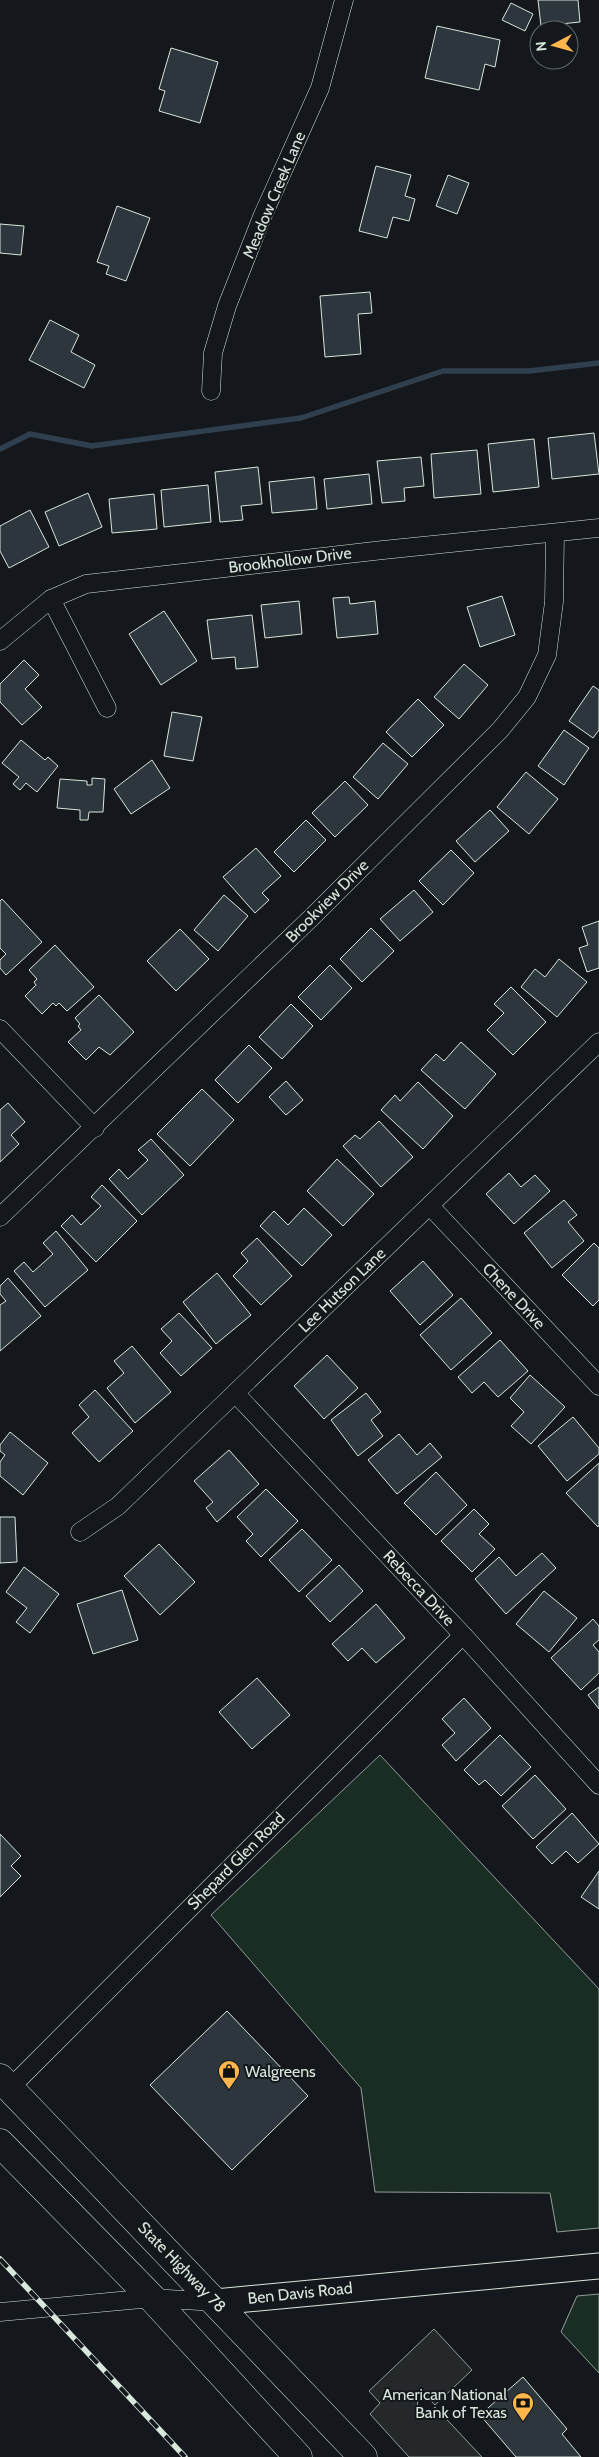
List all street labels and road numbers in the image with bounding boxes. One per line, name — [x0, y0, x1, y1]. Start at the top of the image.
street label: Meadow Creek Lane — [239, 129, 309, 261]
street label: Brookhollow Drive — [227, 543, 353, 577]
street label: Brookview Drive — [282, 856, 372, 946]
street label: Lee Hutson Lane — [295, 1244, 389, 1336]
street label: Chene Drive — [479, 1259, 549, 1333]
street label: Rebecca Drive — [379, 1546, 459, 1630]
street label: Shepard Glen Road — [183, 1808, 289, 1914]
street label: State Highway 78 — [134, 2218, 230, 2316]
street label: Ben Davis Road — [247, 2278, 353, 2308]

